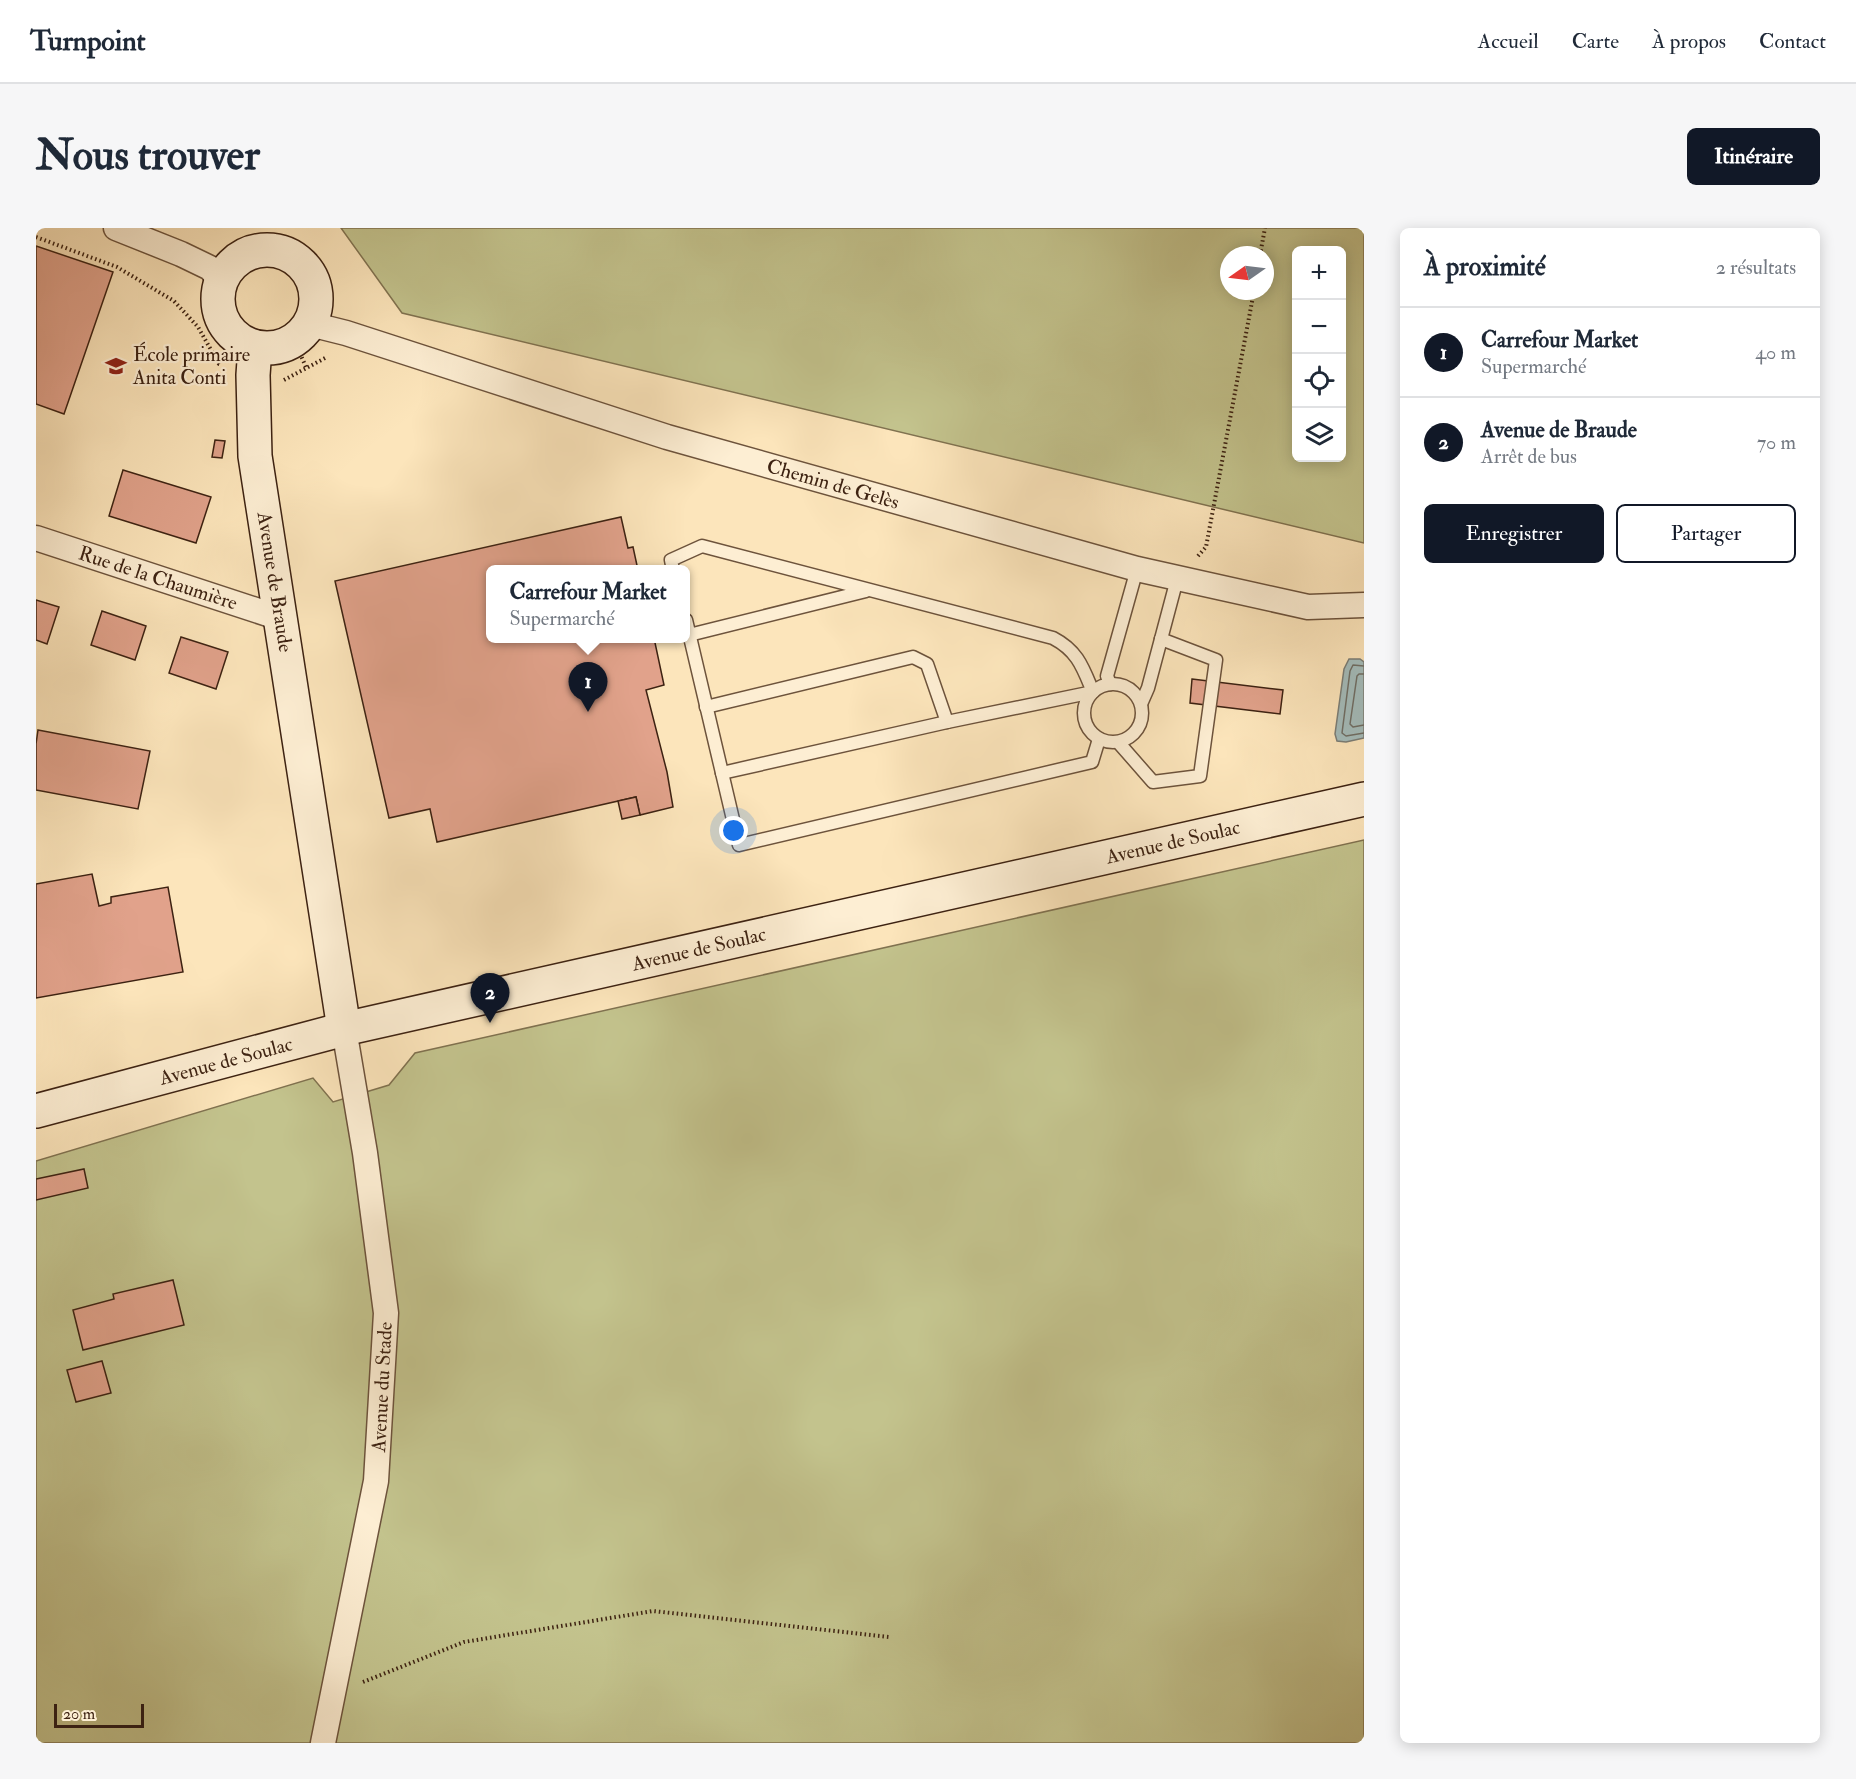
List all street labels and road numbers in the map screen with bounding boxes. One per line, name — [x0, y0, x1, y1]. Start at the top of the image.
street label: Chemin de Gelès — [764, 453, 902, 515]
street label: Avenue de Braude — [251, 509, 298, 654]
street label: Rue de la Chaumière — [75, 541, 241, 615]
street label: Avenue de Soulac — [1102, 814, 1243, 870]
street label: Avenue de Soulac — [628, 921, 769, 977]
street label: Avenue de Soulac — [156, 1031, 295, 1091]
street label: Avenue du Stade — [366, 1321, 398, 1454]

